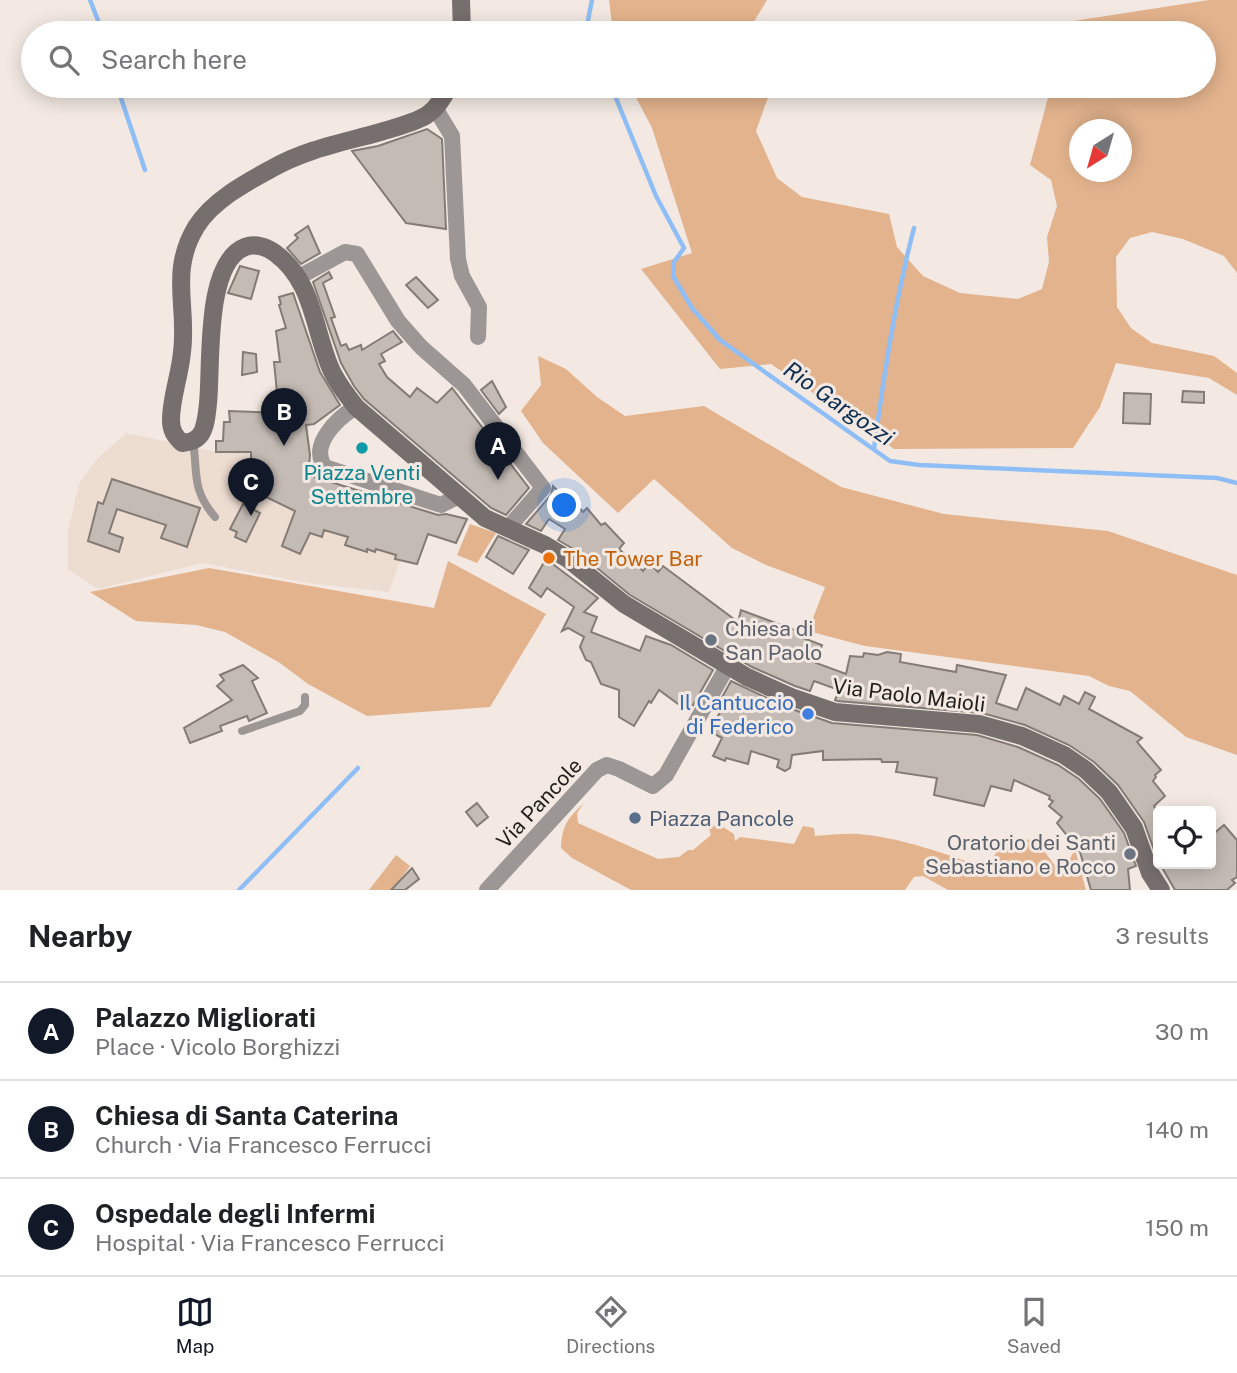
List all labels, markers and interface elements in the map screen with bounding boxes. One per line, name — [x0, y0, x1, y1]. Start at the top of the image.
search box — [21, 21, 1216, 98]
icon: search — [45, 41, 83, 79]
text: Search here — [101, 44, 247, 75]
north arrow — [1069, 119, 1132, 182]
water label: Rio Gargozzi — [779, 355, 899, 451]
pin: B — [261, 388, 307, 446]
pin: A — [475, 422, 521, 480]
marker: Piazza Venti Settembre — [354, 440, 370, 456]
pin: C — [228, 458, 274, 516]
place label: Piazza Venti Settembre — [304, 460, 420, 509]
your location — [547, 488, 581, 522]
place label: The Tower Bar — [563, 546, 702, 571]
marker: The Tower Bar — [541, 550, 557, 566]
place label: Chiesa di San Paolo — [725, 616, 822, 665]
marker: Chiesa di San Paolo — [703, 632, 719, 648]
street label: Via Paolo Maioli — [831, 673, 987, 717]
place label: Il Cantuccio di Federico — [679, 690, 794, 739]
marker: Il Cantuccio di Federico — [800, 706, 816, 722]
street label: Via Pancole — [491, 753, 587, 853]
place label: Piazza Pancole — [649, 806, 794, 831]
map controls — [1153, 806, 1216, 869]
button: locate — [1153, 806, 1216, 869]
marker: Piazza Pancole — [627, 810, 643, 826]
place label: Oratorio dei Santi Sebastiano e Rocco — [925, 830, 1116, 879]
marker: Oratorio dei Santi Sebastiano e Rocco — [1122, 846, 1138, 862]
text: Nearby — [28, 918, 132, 954]
text: 3 results — [1115, 922, 1209, 949]
text: Palazzo Migliorati — [95, 1002, 316, 1033]
text: A — [43, 1018, 59, 1045]
text: 30 m — [1155, 1018, 1209, 1045]
text: Place · Vicolo Borghizzi — [95, 1033, 340, 1060]
text: Chiesa di Santa Caterina — [95, 1100, 399, 1131]
text: B — [43, 1116, 59, 1143]
text: 140 m — [1146, 1116, 1209, 1143]
text: Church · Via Francesco Ferrucci — [95, 1131, 432, 1158]
text: Ospedale degli Infermi — [95, 1198, 375, 1229]
text: C — [43, 1214, 59, 1241]
text: 150 m — [1145, 1214, 1209, 1241]
text: Hospital · Via Francesco Ferrucci — [95, 1229, 444, 1256]
tab: Map — [176, 1293, 214, 1357]
tab: Directions — [566, 1293, 655, 1357]
tab: Saved — [1007, 1293, 1061, 1357]

